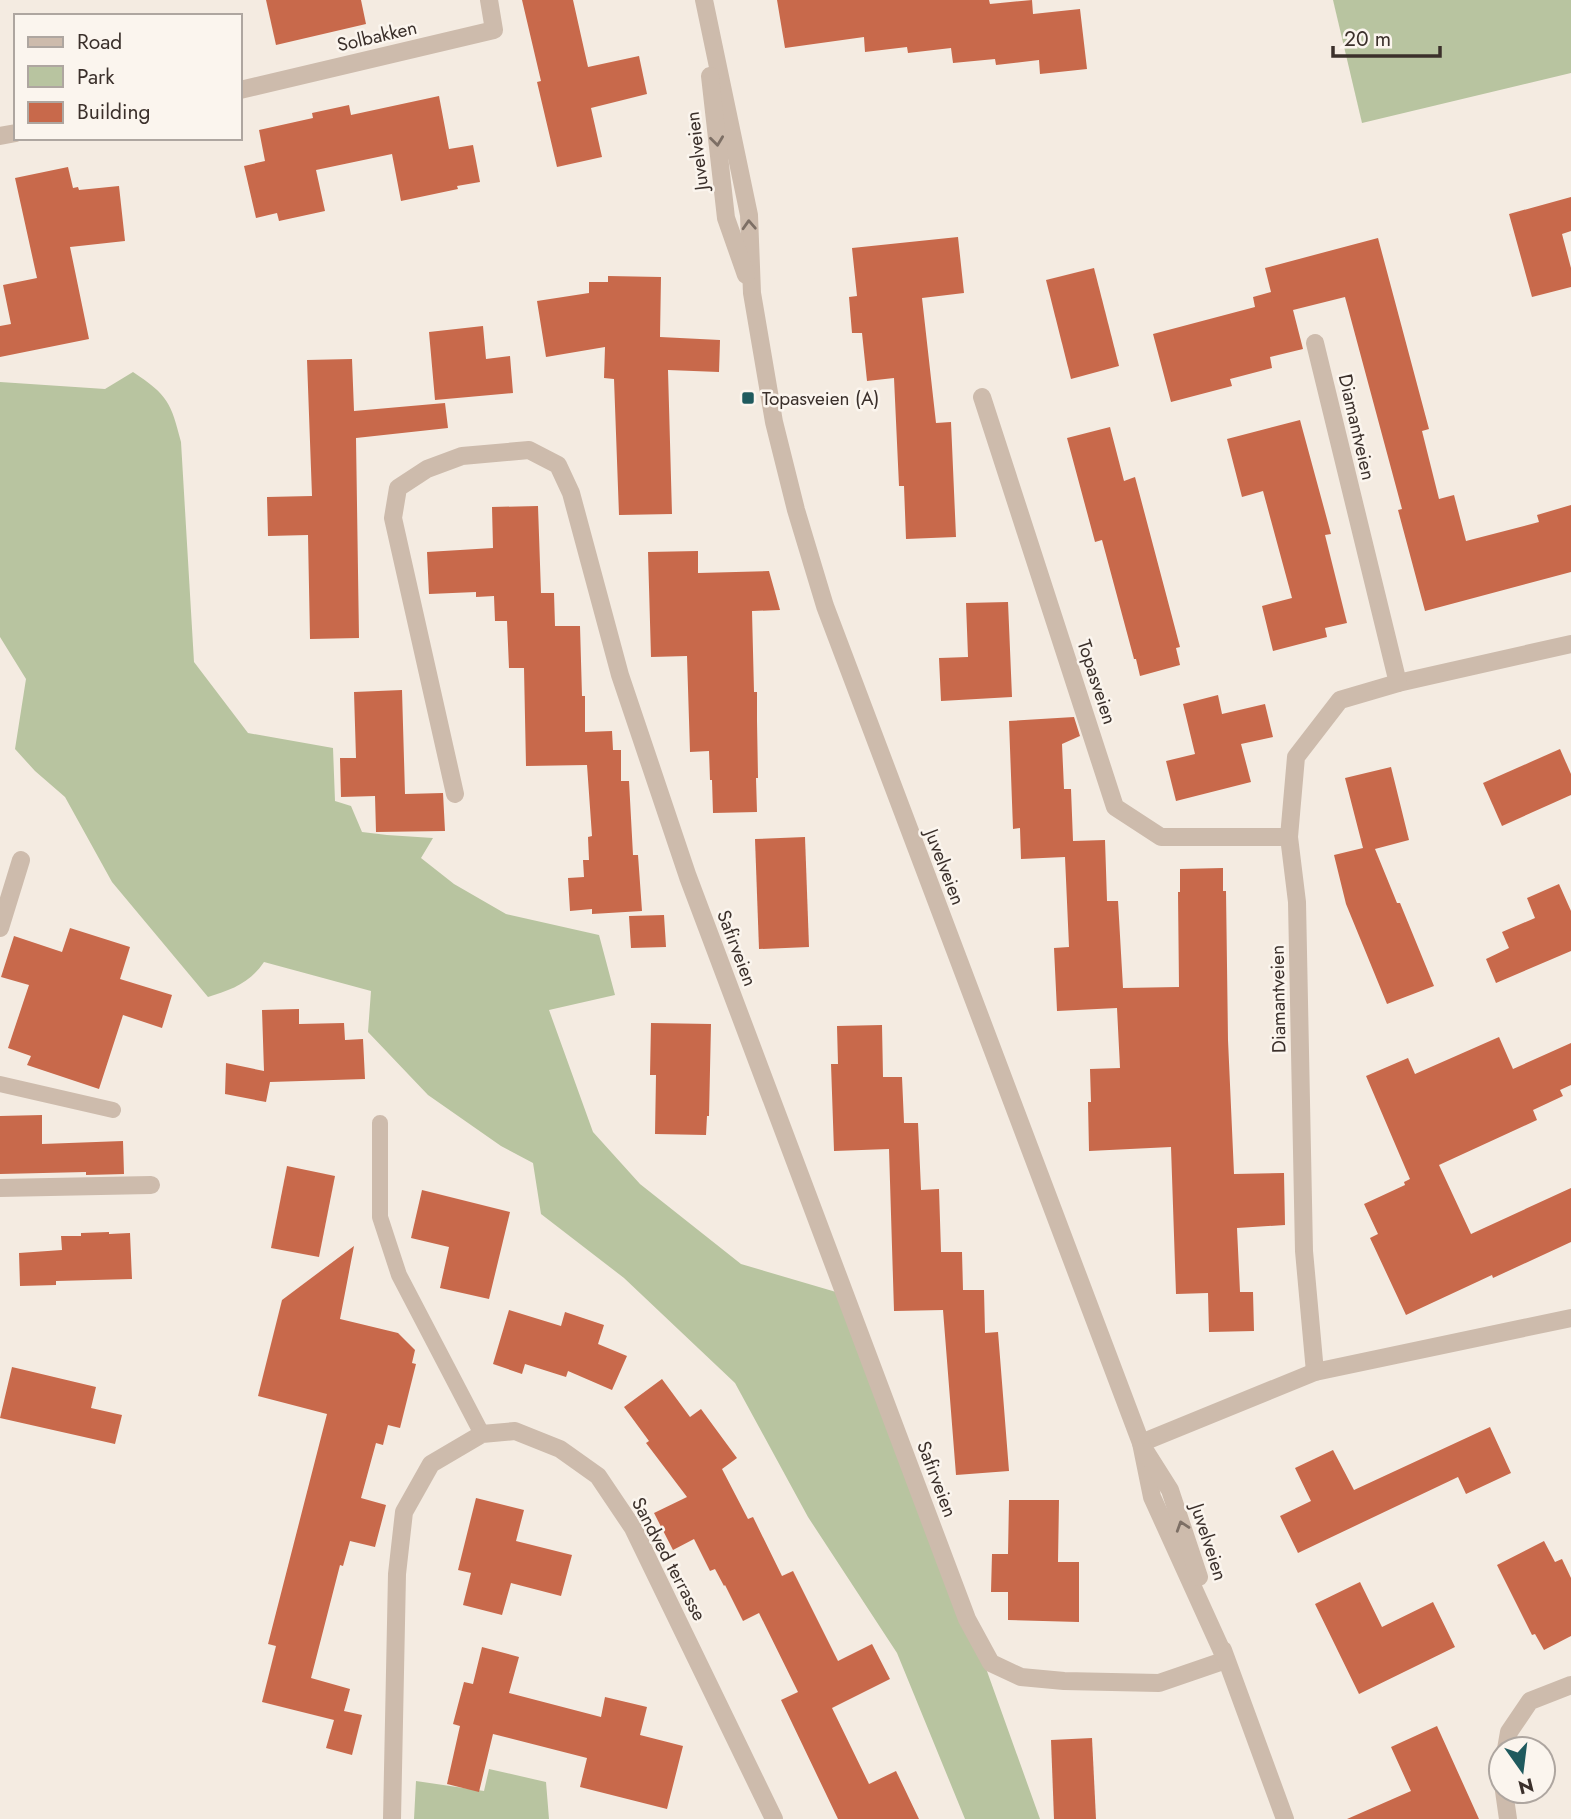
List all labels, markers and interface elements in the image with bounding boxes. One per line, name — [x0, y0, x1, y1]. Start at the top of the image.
legend — [14, 14, 242, 140]
street label: Solbakken — [334, 14, 420, 58]
scale bar — [1333, 14, 1440, 58]
text: 20 m — [1344, 24, 1391, 54]
text: Road — [77, 27, 122, 57]
text: Park — [77, 62, 115, 92]
text: Building — [77, 97, 150, 127]
street label: Juvelveien — [679, 110, 716, 195]
one-way arrow — [710, 135, 725, 147]
one-way arrow — [742, 219, 757, 230]
street label: Diamantveien — [1332, 371, 1382, 483]
place label: Topasveien (A) — [762, 385, 879, 412]
marker: Topasveien (A) — [740, 390, 756, 406]
street label: Topasveien — [1071, 636, 1123, 728]
street label: Juvelveien — [917, 822, 972, 909]
street label: Safirveien — [710, 906, 764, 990]
street label: Diamantveien — [1264, 945, 1292, 1053]
street label: Safirveien — [910, 1437, 964, 1521]
street label: Sandved terrasse — [625, 1492, 713, 1626]
street label: Juvelveien — [1183, 1497, 1234, 1584]
one-way arrow — [1176, 1520, 1190, 1532]
north arrow — [1487, 1735, 1557, 1805]
text: N — [1515, 1771, 1537, 1801]

